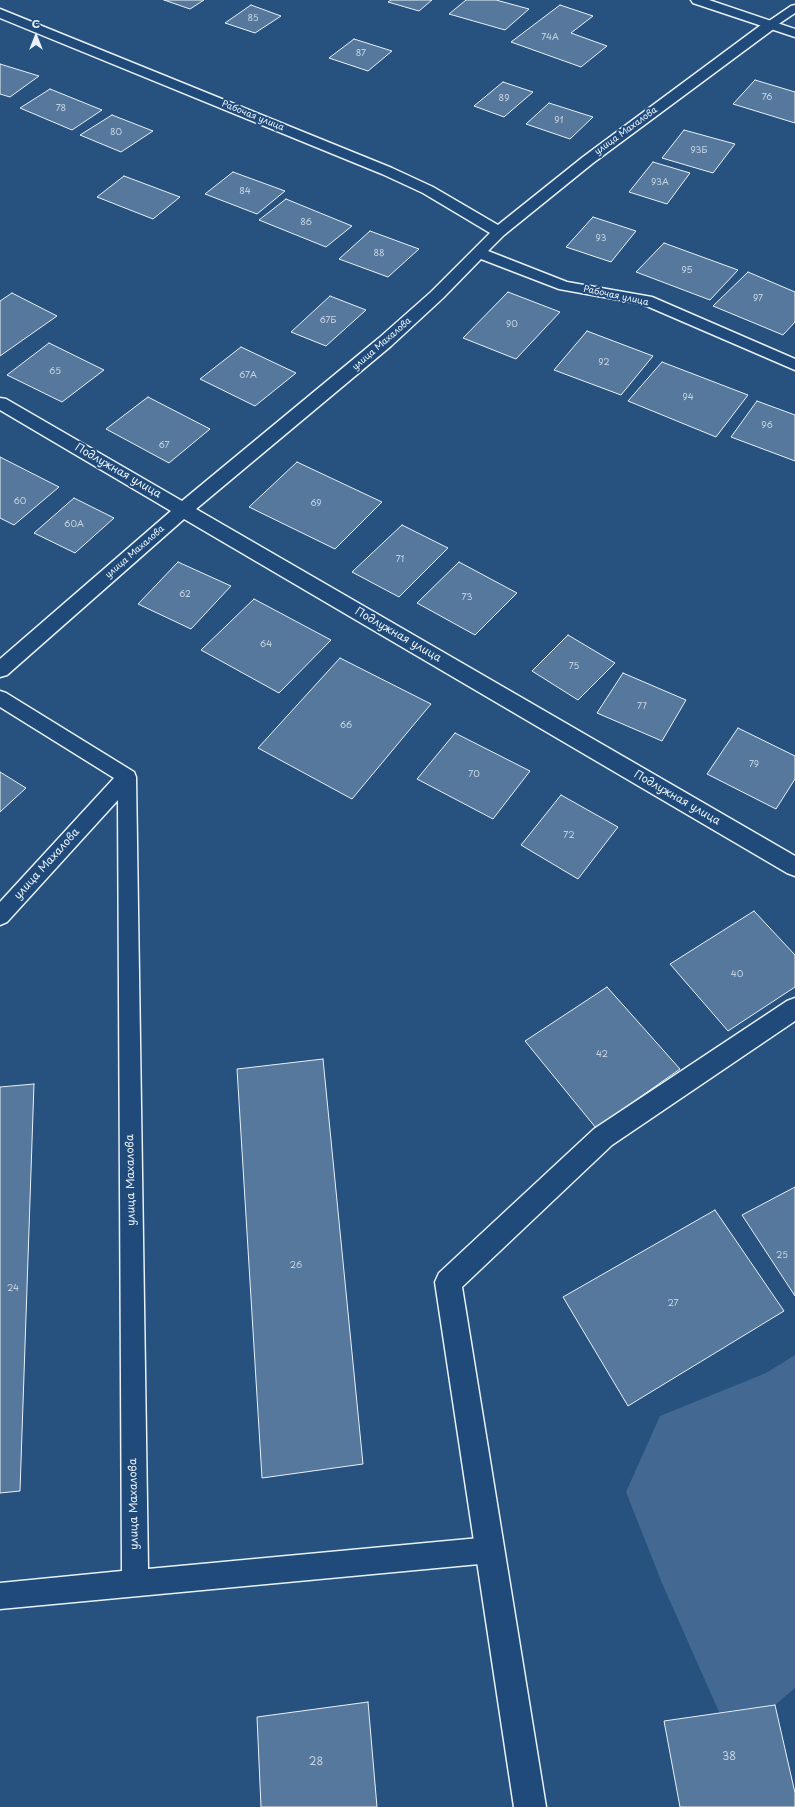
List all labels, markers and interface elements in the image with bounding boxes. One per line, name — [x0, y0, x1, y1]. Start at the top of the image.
house number: 85 — [247, 14, 259, 24]
text: С — [32, 15, 40, 32]
north arrow — [16, 16, 56, 56]
house number: 74А — [541, 33, 559, 43]
house number: 87 — [356, 49, 366, 59]
house number: 76 — [762, 93, 772, 103]
house number: 89 — [499, 94, 509, 104]
street label: Рабочая улица — [220, 99, 286, 133]
house number: 78 — [56, 104, 66, 114]
street label: улица Махалова — [593, 105, 659, 157]
house number: 91 — [554, 116, 564, 126]
house number: 80 — [110, 128, 122, 138]
house number: 93Б — [691, 146, 707, 156]
house number: 93А — [651, 178, 669, 188]
house number: 84 — [239, 187, 251, 197]
house number: 86 — [300, 218, 312, 228]
house number: 93 — [596, 234, 606, 244]
house number: 88 — [373, 249, 385, 259]
house number: 95 — [681, 266, 693, 276]
street label: Рабочая улица — [582, 284, 650, 308]
house number: 97 — [753, 294, 763, 304]
street label: улица Махалова — [350, 315, 414, 373]
house number: 67Б — [320, 316, 336, 326]
house number: 90 — [506, 320, 518, 330]
house number: 92 — [598, 358, 610, 368]
house number: 65 — [49, 367, 61, 377]
house number: 67А — [239, 371, 257, 381]
house number: 94 — [682, 393, 694, 403]
house number: 96 — [761, 421, 773, 431]
street label: Подлужная улица — [72, 441, 164, 501]
house number: 67 — [158, 441, 170, 451]
house number: 60 — [14, 497, 26, 507]
house number: 69 — [310, 499, 322, 509]
house number: 60А — [64, 520, 84, 530]
street label: улица Махалова — [103, 523, 167, 581]
house number: 71 — [396, 555, 404, 565]
house number: 62 — [179, 590, 191, 600]
house number: 73 — [462, 593, 472, 603]
street label: Подлужная улица — [352, 605, 444, 665]
house number: 64 — [260, 640, 272, 650]
house number: 75 — [569, 662, 579, 672]
house number: 77 — [637, 702, 647, 712]
house number: 66 — [340, 721, 352, 731]
house number: 79 — [749, 760, 759, 770]
street label: Подлужная улица — [631, 768, 723, 828]
house number: 70 — [468, 770, 480, 780]
street label: улица Махалова — [12, 826, 82, 902]
house number: 72 — [563, 831, 575, 841]
house number: 40 — [731, 970, 743, 980]
house number: 42 — [596, 1050, 608, 1060]
street label: улица Махалова — [124, 1134, 138, 1226]
house number: 25 — [776, 1251, 788, 1261]
house number: 26 — [290, 1261, 302, 1271]
house number: 24 — [7, 1284, 19, 1294]
house number: 27 — [667, 1299, 679, 1309]
street label: улица Махалова — [127, 1458, 141, 1550]
house number: 38 — [722, 1750, 736, 1764]
house number: 28 — [309, 1755, 323, 1769]

